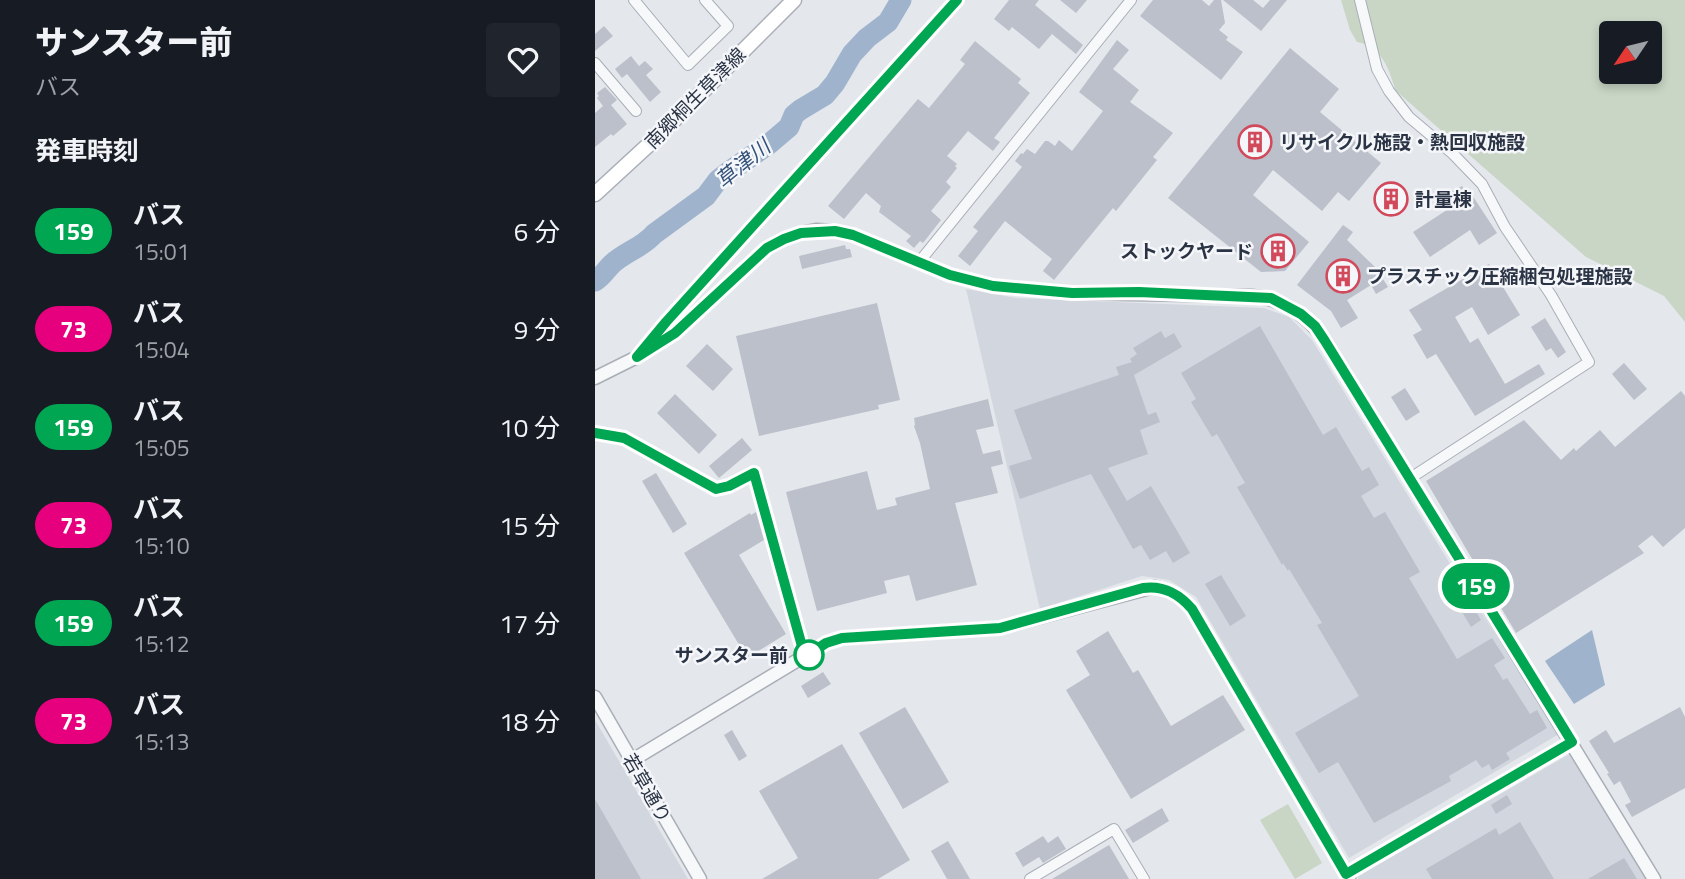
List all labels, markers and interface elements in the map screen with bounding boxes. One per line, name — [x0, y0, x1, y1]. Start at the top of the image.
text: サンスター前 — [35, 17, 232, 67]
north arrow — [1599, 21, 1663, 84]
map controls — [1599, 21, 1662, 84]
button: heart — [486, 23, 560, 97]
street label: 南郷桐生草津線 — [637, 40, 752, 155]
text: バス — [35, 69, 81, 104]
building icon: リサイクル施設・熱回収施設 — [1236, 123, 1274, 161]
place label: リサイクル施設・熱回収施設 — [1279, 127, 1525, 156]
water label: 草津川 — [708, 130, 778, 195]
text: 発車時刻 — [35, 131, 139, 170]
building icon: 計量棟 — [1372, 180, 1410, 218]
place label: 計量棟 — [1415, 184, 1472, 213]
text: バス — [133, 195, 185, 234]
text: 6 分 — [514, 212, 560, 251]
text: 159 — [53, 213, 94, 249]
building icon: ストックヤード — [1259, 232, 1297, 270]
text: 15:01 — [133, 234, 190, 269]
place label: ストックヤード — [1120, 236, 1253, 265]
building icon: プラスチック圧縮梱包処理施設 — [1324, 257, 1362, 295]
place label: プラスチック圧縮梱包処理施設 — [1367, 261, 1633, 290]
text: バス — [133, 293, 185, 332]
text: 9 分 — [514, 310, 560, 349]
text: 73 — [60, 311, 87, 347]
text: 15:04 — [133, 332, 190, 367]
text: バス — [133, 391, 185, 430]
text: 10 分 — [499, 408, 560, 447]
text: 159 — [53, 409, 94, 445]
text: 15:05 — [133, 430, 190, 465]
text: バス — [133, 489, 185, 528]
text: 15 分 — [499, 506, 560, 545]
text: 73 — [60, 507, 87, 543]
text: 15:10 — [133, 528, 190, 563]
line badge: 159 — [1436, 563, 1516, 609]
text: 159 — [1456, 568, 1496, 604]
text: バス — [133, 587, 185, 626]
text: 17 分 — [499, 604, 560, 643]
text: 159 — [53, 605, 94, 641]
text: 15:12 — [133, 626, 190, 661]
place label: サンスター前 — [674, 640, 788, 669]
marker: サンスター前 — [794, 640, 824, 670]
text: バス — [133, 685, 185, 724]
text: 18 分 — [499, 702, 560, 741]
text: 73 — [60, 703, 87, 739]
text: 15:13 — [133, 724, 190, 759]
street label: 若草通り — [616, 748, 679, 828]

